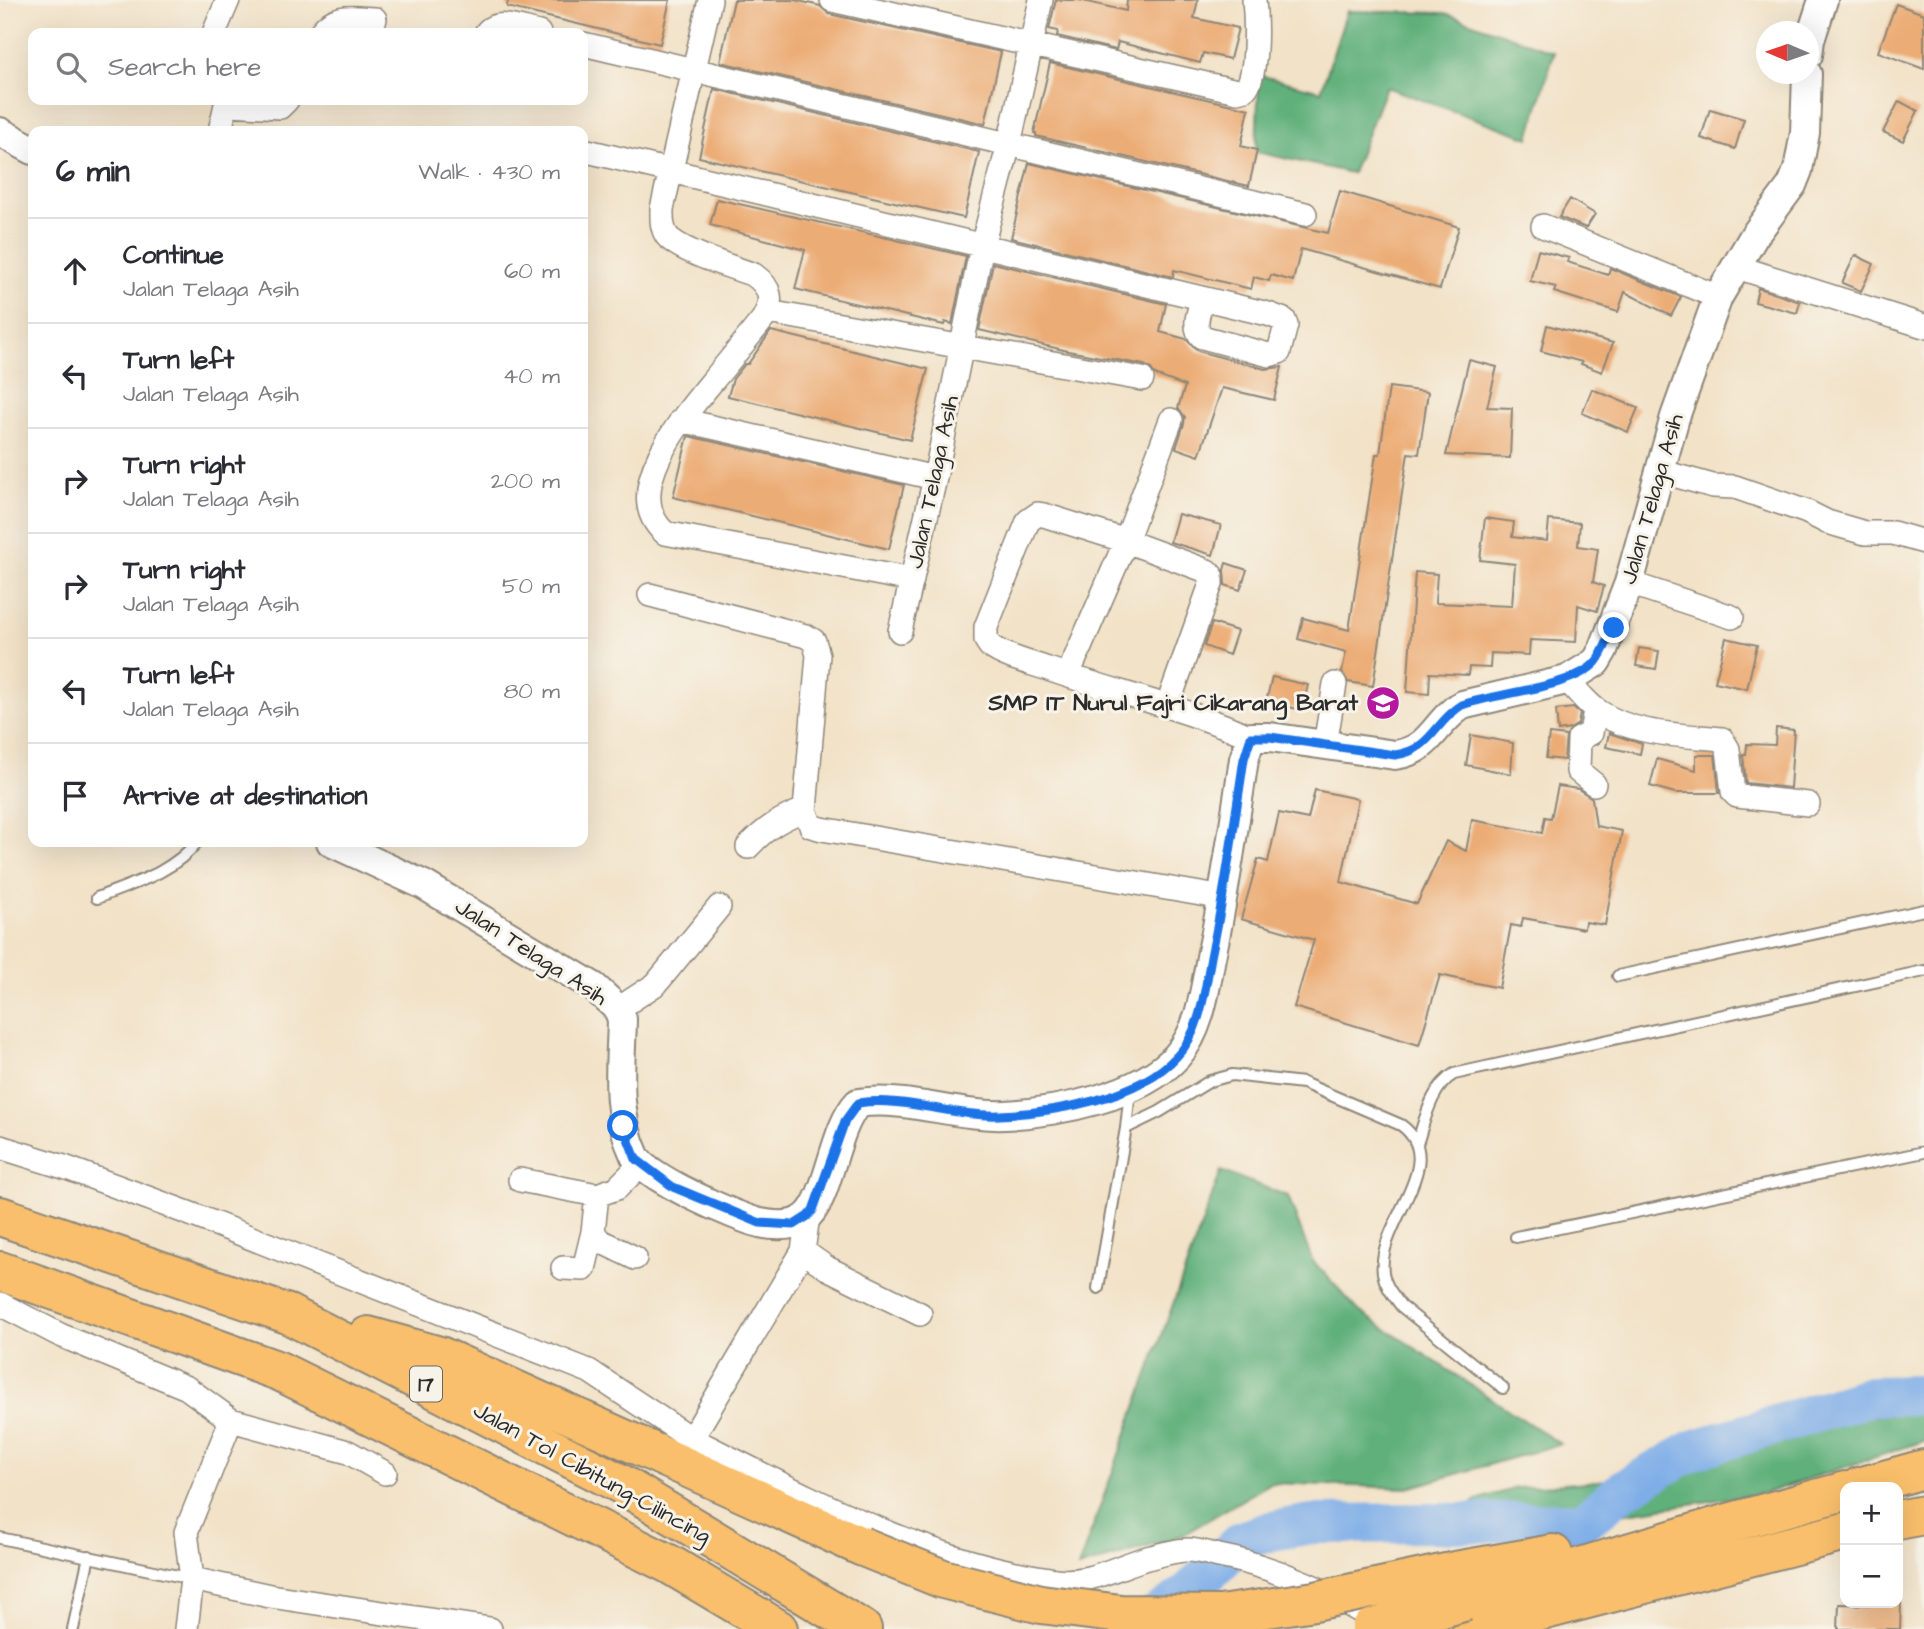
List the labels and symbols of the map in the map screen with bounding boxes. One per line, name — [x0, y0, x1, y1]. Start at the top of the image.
north arrow — [1756, 21, 1819, 84]
street label: Jalan Telaga Asih — [899, 392, 968, 572]
street label: Jalan Telaga Asih — [1612, 409, 1693, 588]
route end — [1598, 612, 1629, 643]
school or university icon: SMP IT Nurul Fajri Cikarang Barat — [1364, 684, 1402, 722]
place label: SMP IT Nurul Fajri Cikarang Barat — [988, 687, 1359, 720]
street label: Jalan Telaga Asih — [448, 891, 614, 1014]
route start — [607, 1110, 638, 1141]
road number: 17 — [410, 1366, 442, 1402]
street label: Jalan Tol Cibitung–Cilincing — [467, 1394, 717, 1553]

